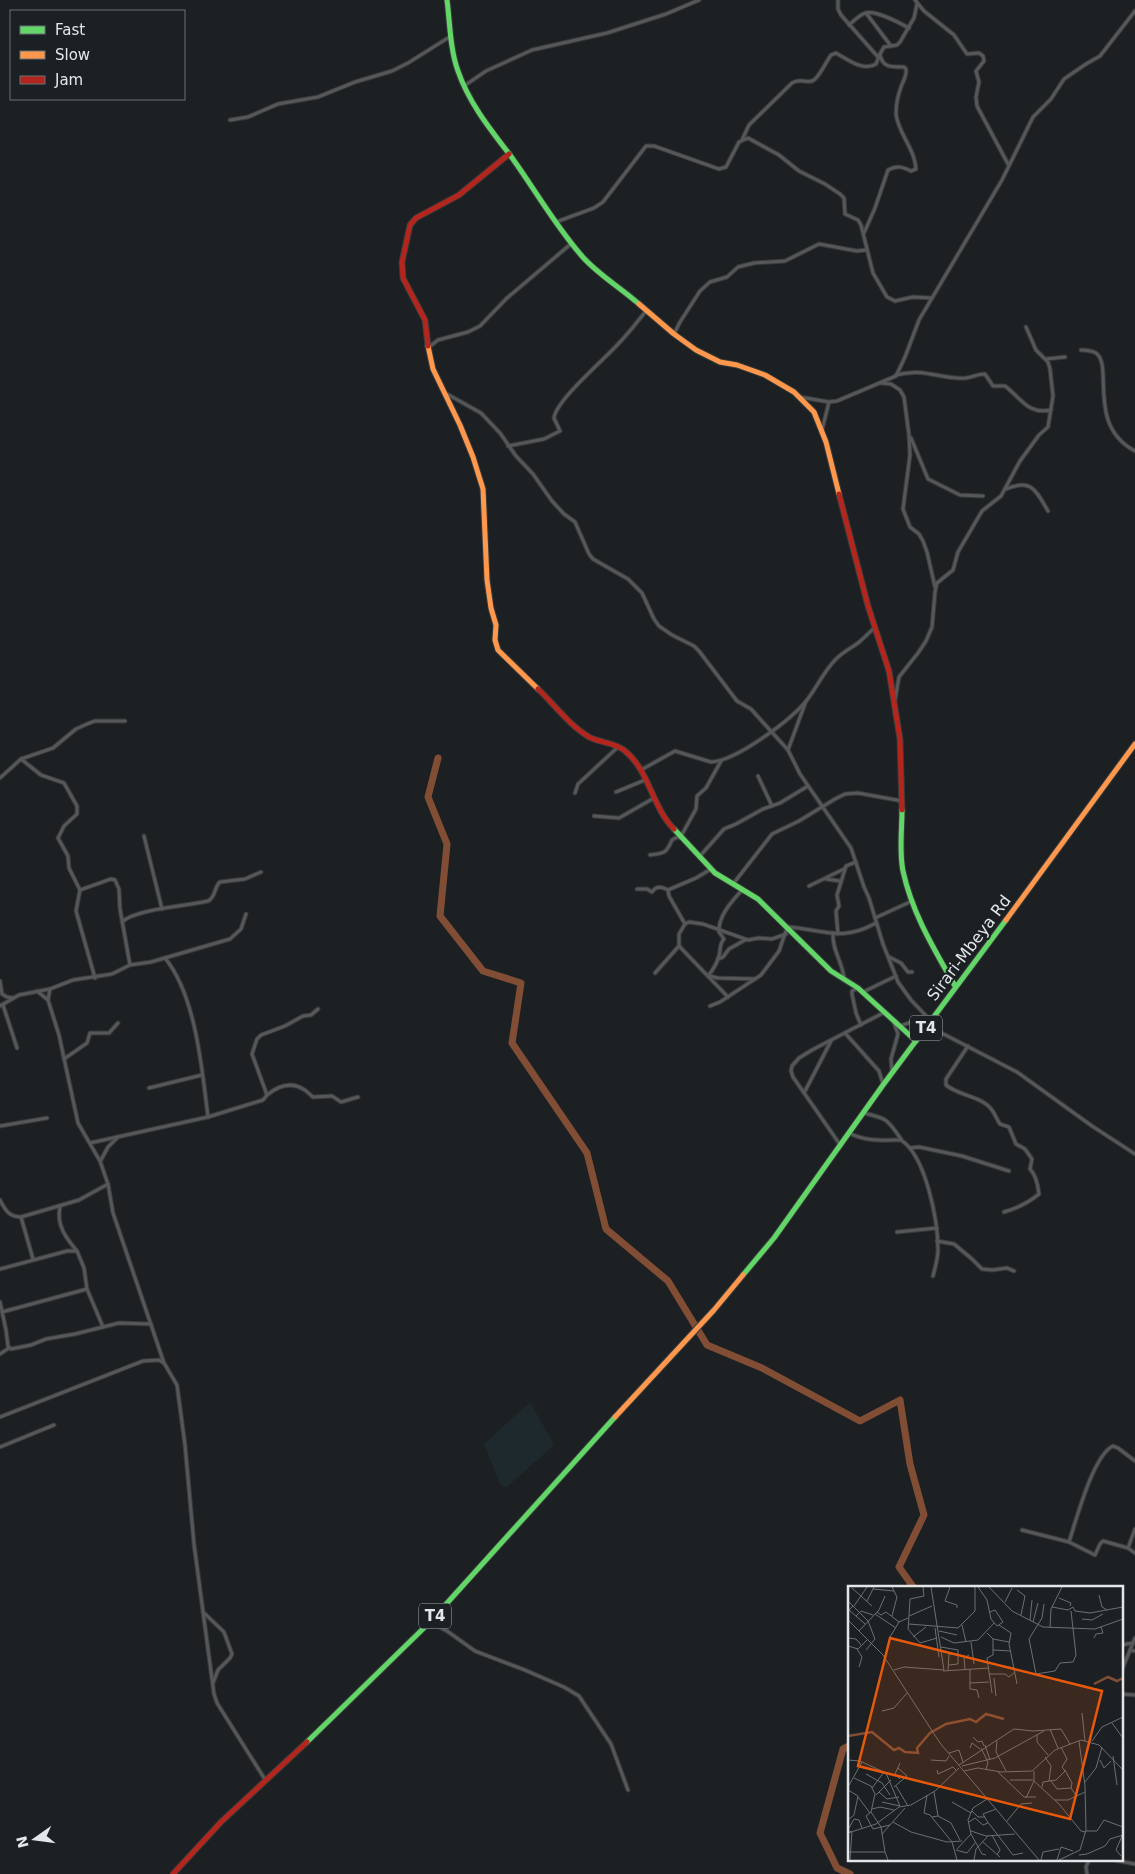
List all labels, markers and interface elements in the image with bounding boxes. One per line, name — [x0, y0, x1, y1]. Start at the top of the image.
legend — [10, 10, 185, 100]
text: Fast — [55, 21, 85, 39]
text: Slow — [55, 46, 90, 64]
text: Jam — [54, 71, 83, 89]
street label: Sirari-Mbeya Rd — [923, 891, 1015, 1005]
road number: T4 — [910, 1016, 942, 1040]
inset map — [848, 1586, 1122, 1862]
road number: T4 — [419, 1604, 451, 1628]
north arrow — [10, 1814, 60, 1864]
text: N — [13, 1835, 32, 1850]

